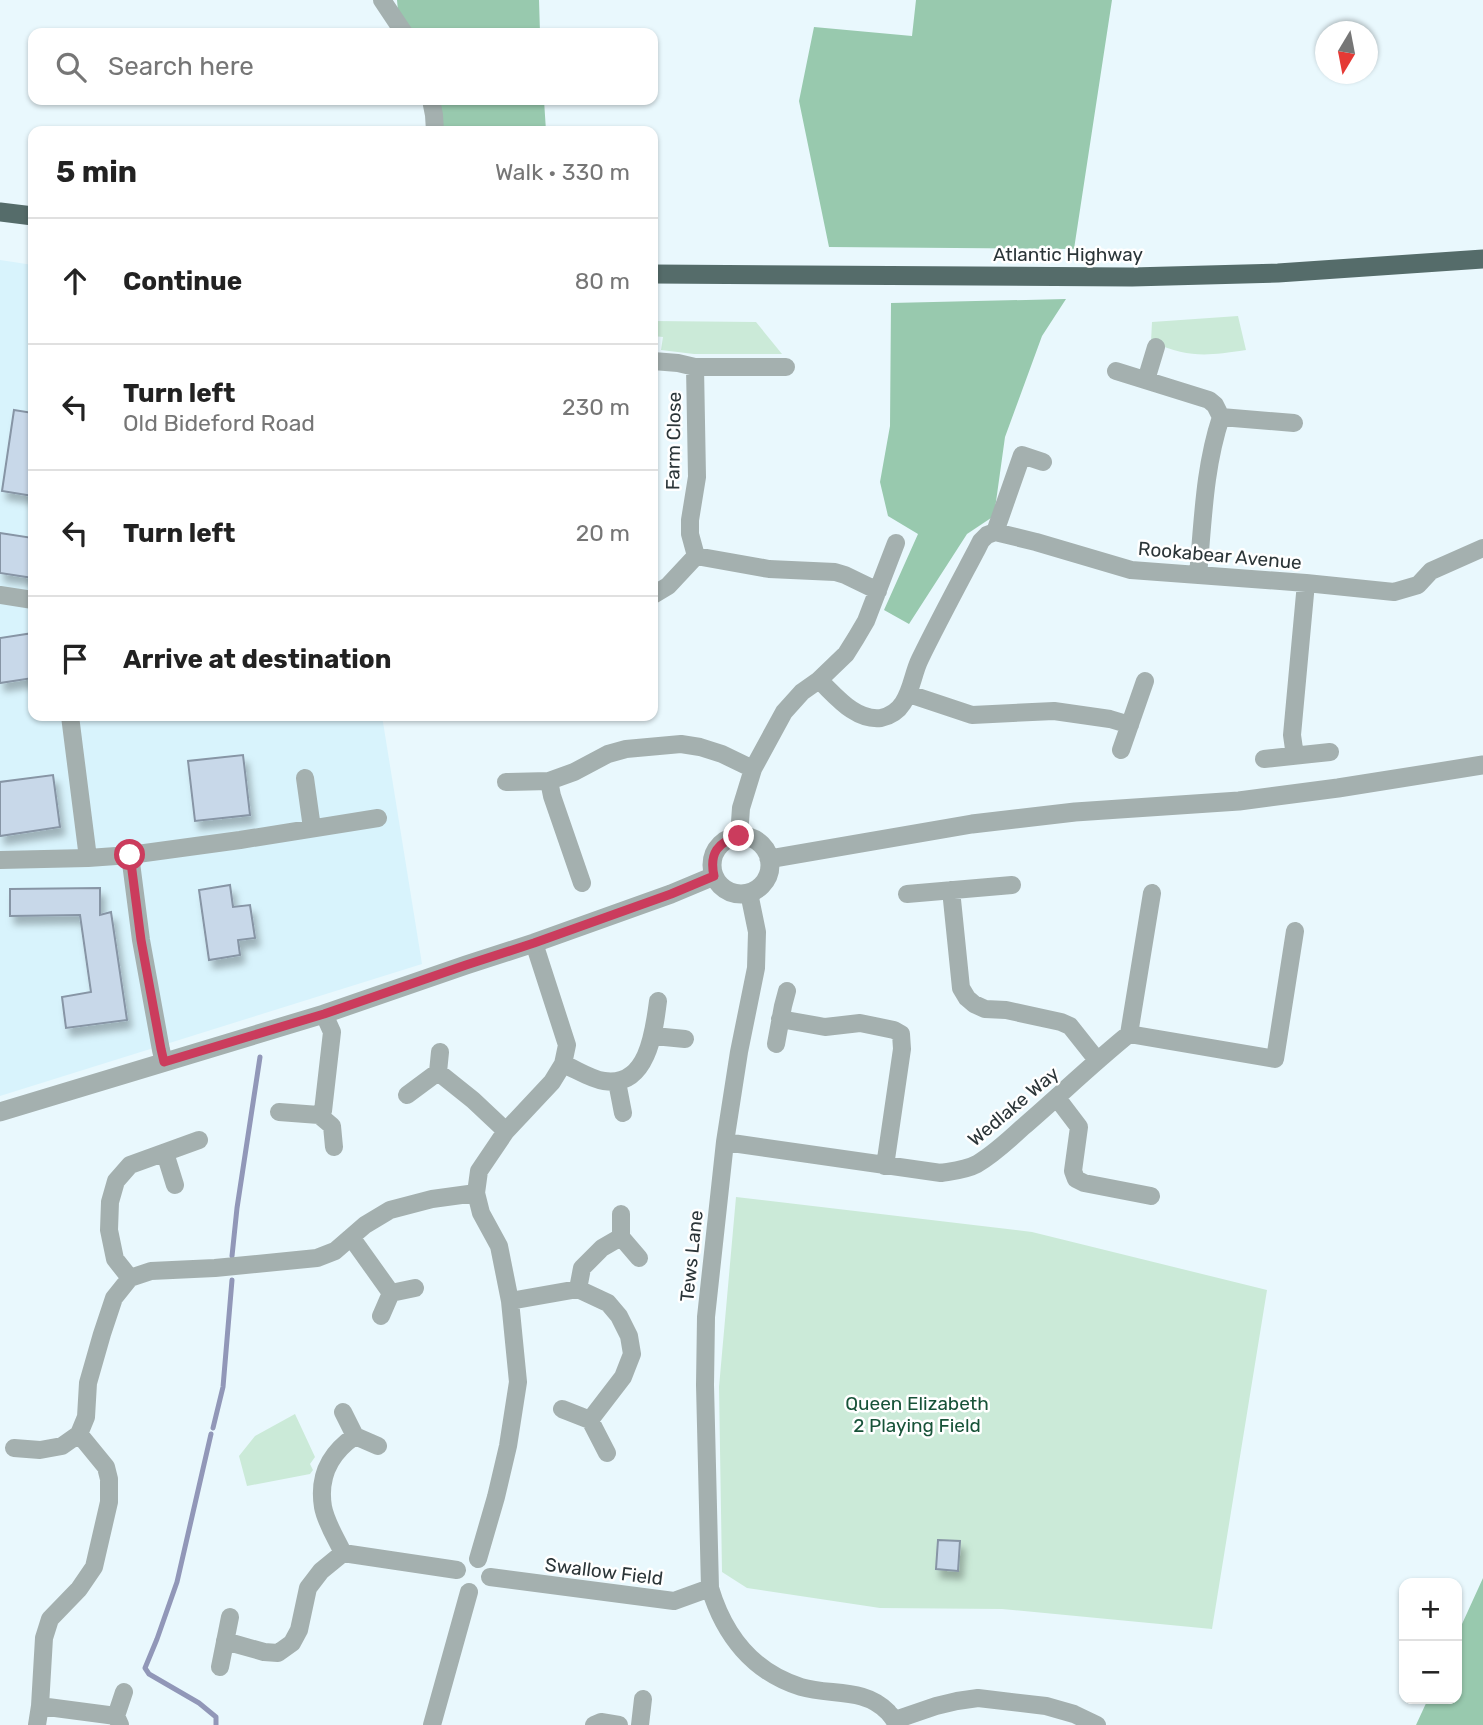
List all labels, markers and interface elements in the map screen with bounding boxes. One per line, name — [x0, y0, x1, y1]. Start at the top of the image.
north arrow — [1315, 21, 1378, 84]
search box — [28, 28, 658, 105]
icon: search — [52, 48, 90, 86]
text: Search here — [108, 51, 254, 82]
text: 5 min — [56, 154, 137, 190]
text: Walk · 330 m — [495, 158, 630, 186]
street label: Atlantic Highway — [993, 243, 1143, 266]
icon: ahead — [56, 262, 94, 300]
text: Continue — [123, 266, 242, 297]
text: 80 m — [575, 267, 630, 295]
text: Turn left — [123, 378, 235, 409]
icon: left — [56, 388, 94, 426]
street label: Farm Close — [661, 392, 686, 490]
text: 230 m — [562, 393, 630, 421]
text: Old Bideford Road — [123, 409, 315, 437]
icon: left — [56, 514, 94, 552]
text: Turn left — [123, 518, 235, 549]
text: 20 m — [576, 519, 630, 547]
street label: Rookabear Avenue — [1137, 537, 1303, 574]
icon: arrive — [56, 640, 94, 678]
text: Arrive at destination — [123, 644, 391, 675]
route end — [723, 820, 754, 851]
route start — [114, 839, 145, 870]
street label: Wedlake Way — [963, 1062, 1064, 1151]
street label: Tews Lane — [675, 1209, 708, 1303]
park label: Queen Elizabeth 2 Playing Field — [845, 1392, 989, 1437]
street label: Swallow Field — [544, 1553, 664, 1590]
map controls — [1399, 1578, 1462, 1704]
button: + — [1399, 1578, 1462, 1641]
button: − — [1399, 1641, 1462, 1704]

